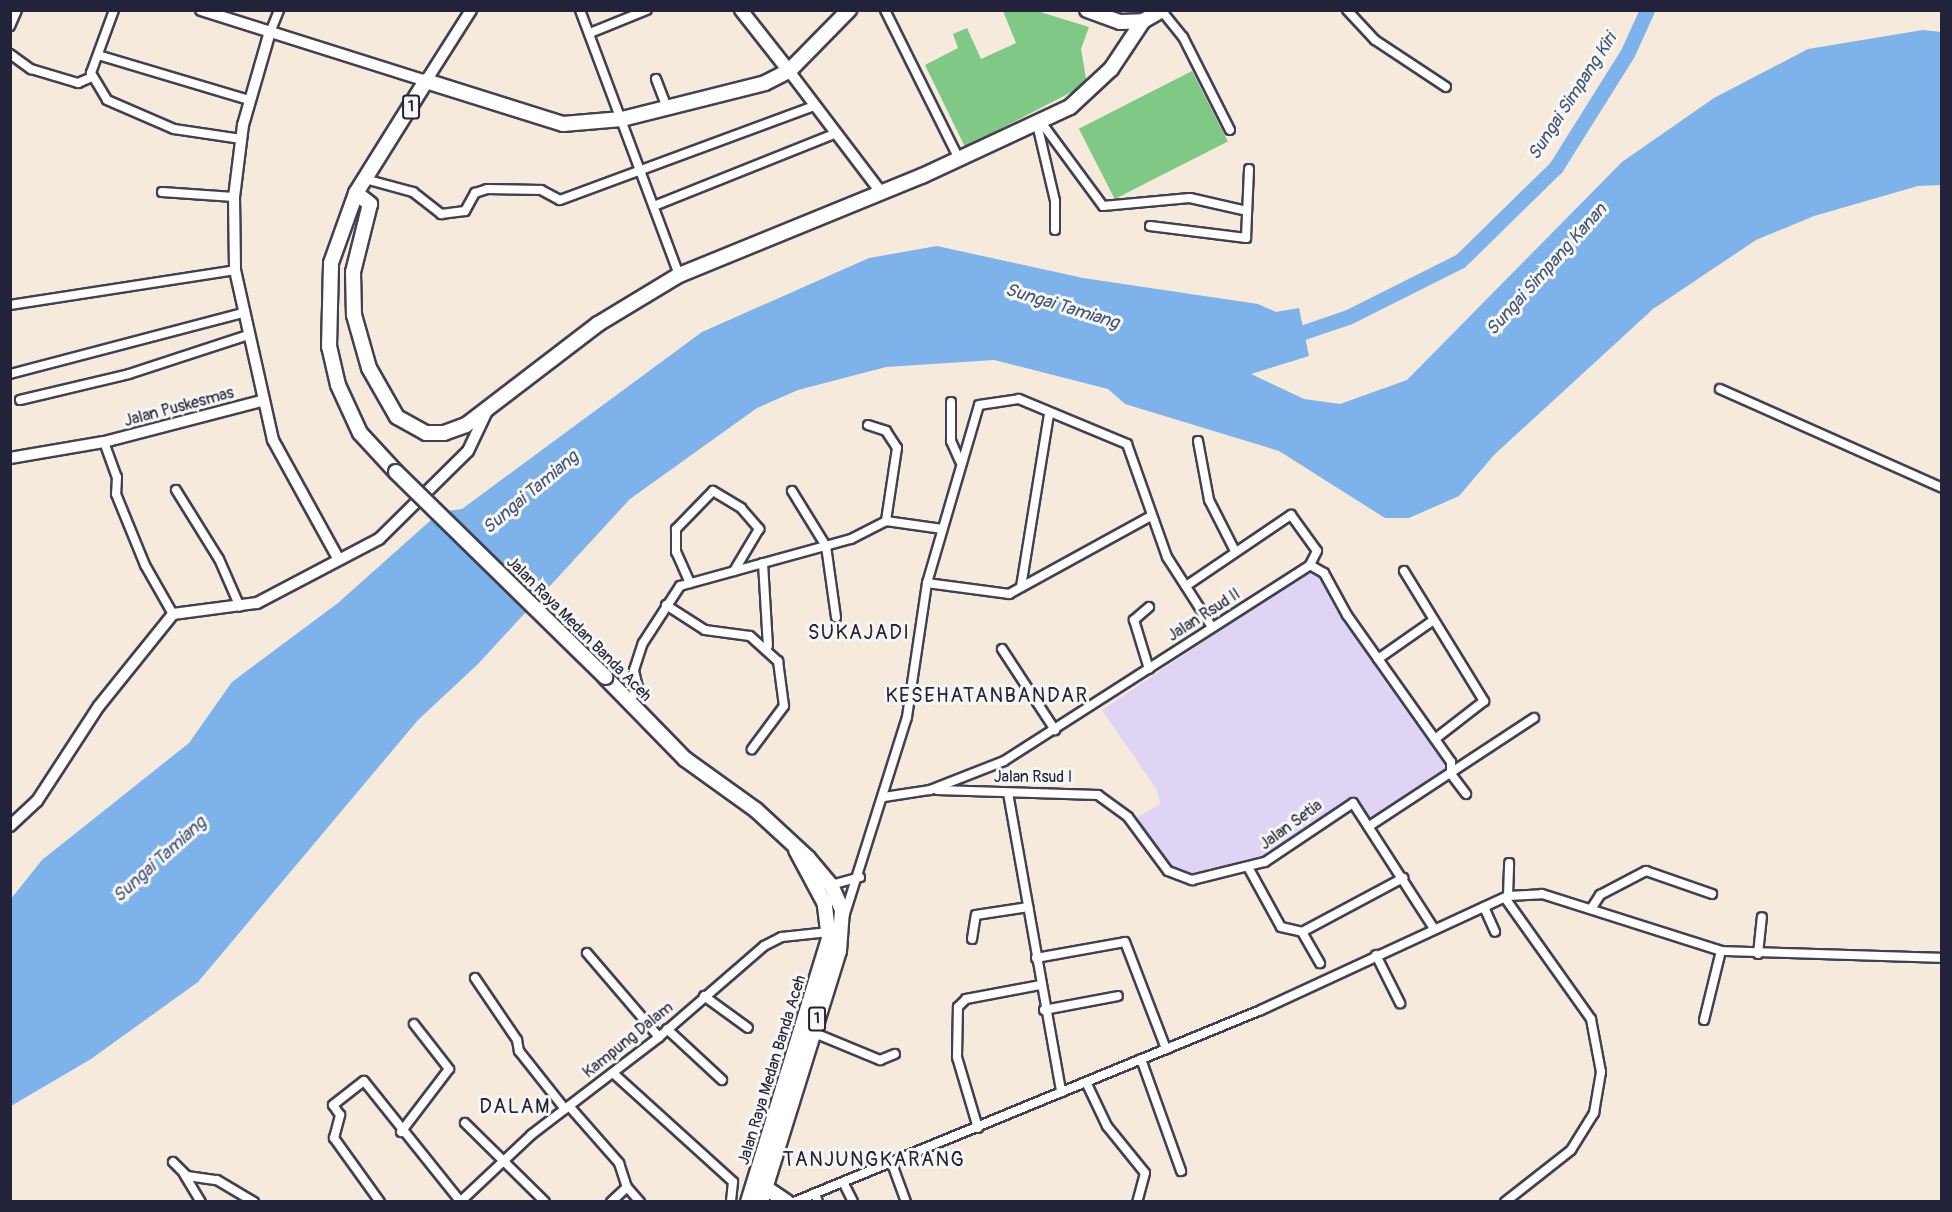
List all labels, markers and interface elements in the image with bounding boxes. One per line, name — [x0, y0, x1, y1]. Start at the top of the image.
water label: Sungai Simpang Kiri — [1524, 30, 1622, 164]
road number: 1 — [402, 95, 420, 119]
water label: Sungai Simpang Kanan — [1482, 200, 1612, 340]
water label: Sungai Tamiang — [1003, 279, 1121, 335]
street label: Jalan Puskesmas — [122, 383, 236, 431]
water label: Sungai Tamiang — [479, 447, 583, 539]
street label: Jalan Raya Medan Banda Aceh — [502, 552, 656, 706]
street label: Jalan Rsud II — [1164, 584, 1244, 646]
district label: SUKAJADI — [808, 620, 910, 644]
district label: KESEHATANBANDAR — [886, 683, 1088, 707]
street label: Jalan Rsud I — [994, 767, 1072, 787]
street label: Jalan Setia — [1256, 796, 1326, 854]
water label: Sungai Tamiang — [109, 813, 211, 907]
street label: Jalan Raya Medan Banda Aceh — [734, 973, 810, 1167]
street label: Kampung Dalam — [579, 998, 677, 1082]
road number: 1 — [808, 1007, 826, 1031]
district label: DALAM — [479, 1094, 551, 1118]
district label: TANJUNGKARANG — [783, 1147, 965, 1171]

